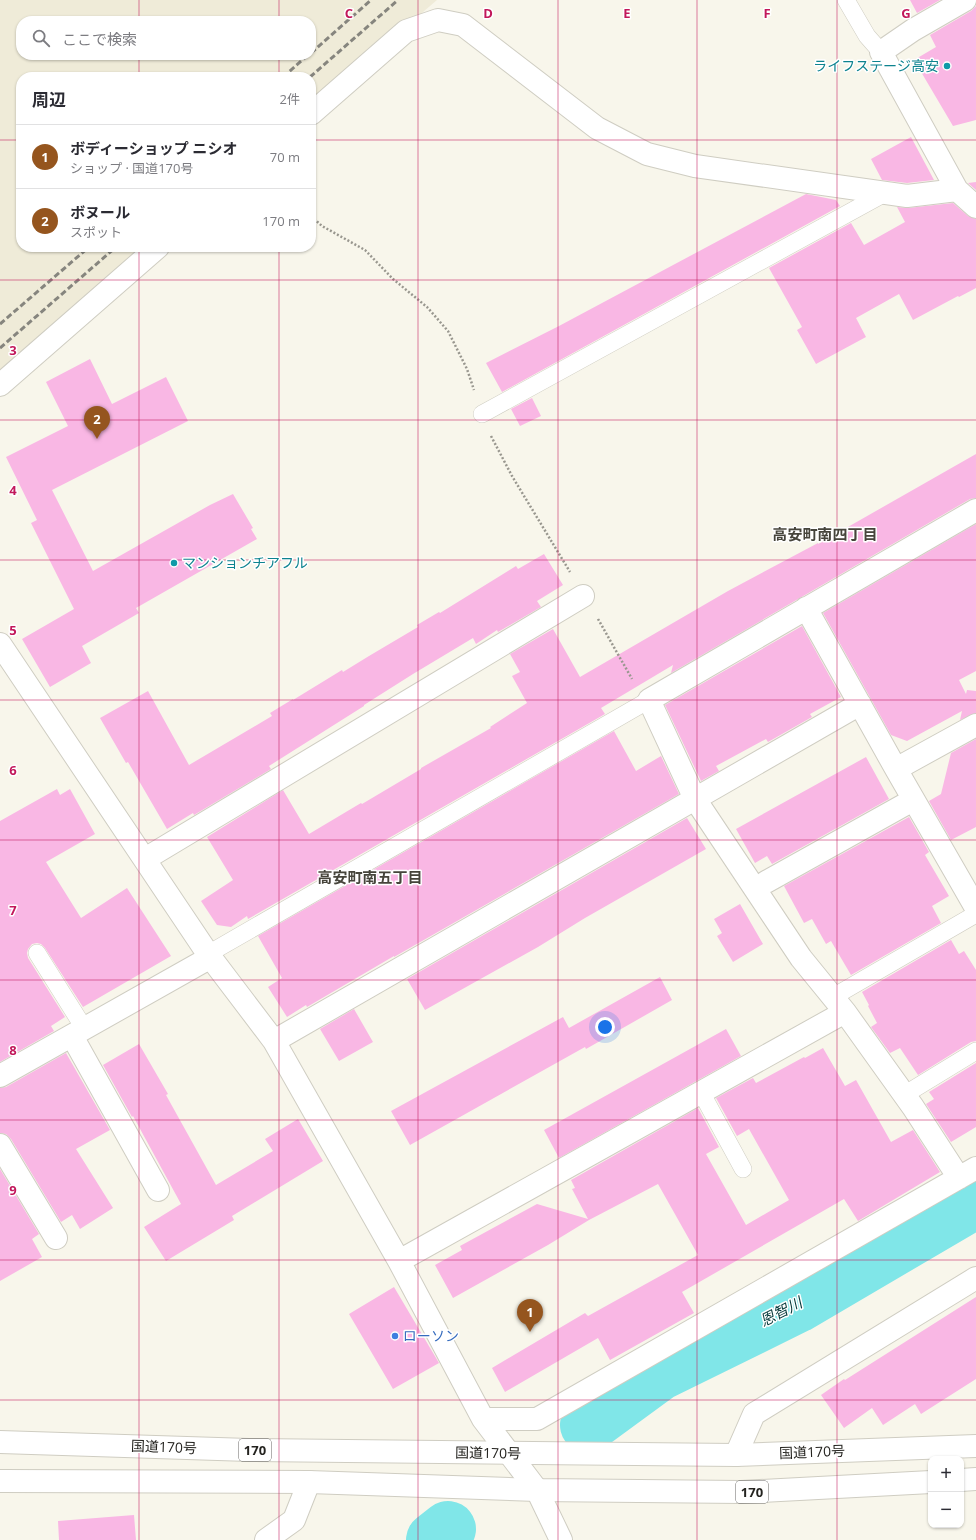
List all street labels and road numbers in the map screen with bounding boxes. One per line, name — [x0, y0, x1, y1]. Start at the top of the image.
street label: 国道170号 — [131, 1436, 197, 1457]
road number: 170 — [239, 1439, 271, 1461]
street label: 国道170号 — [779, 1441, 845, 1462]
street label: 国道170号 — [455, 1442, 521, 1463]
road number: 170 — [736, 1481, 768, 1503]

